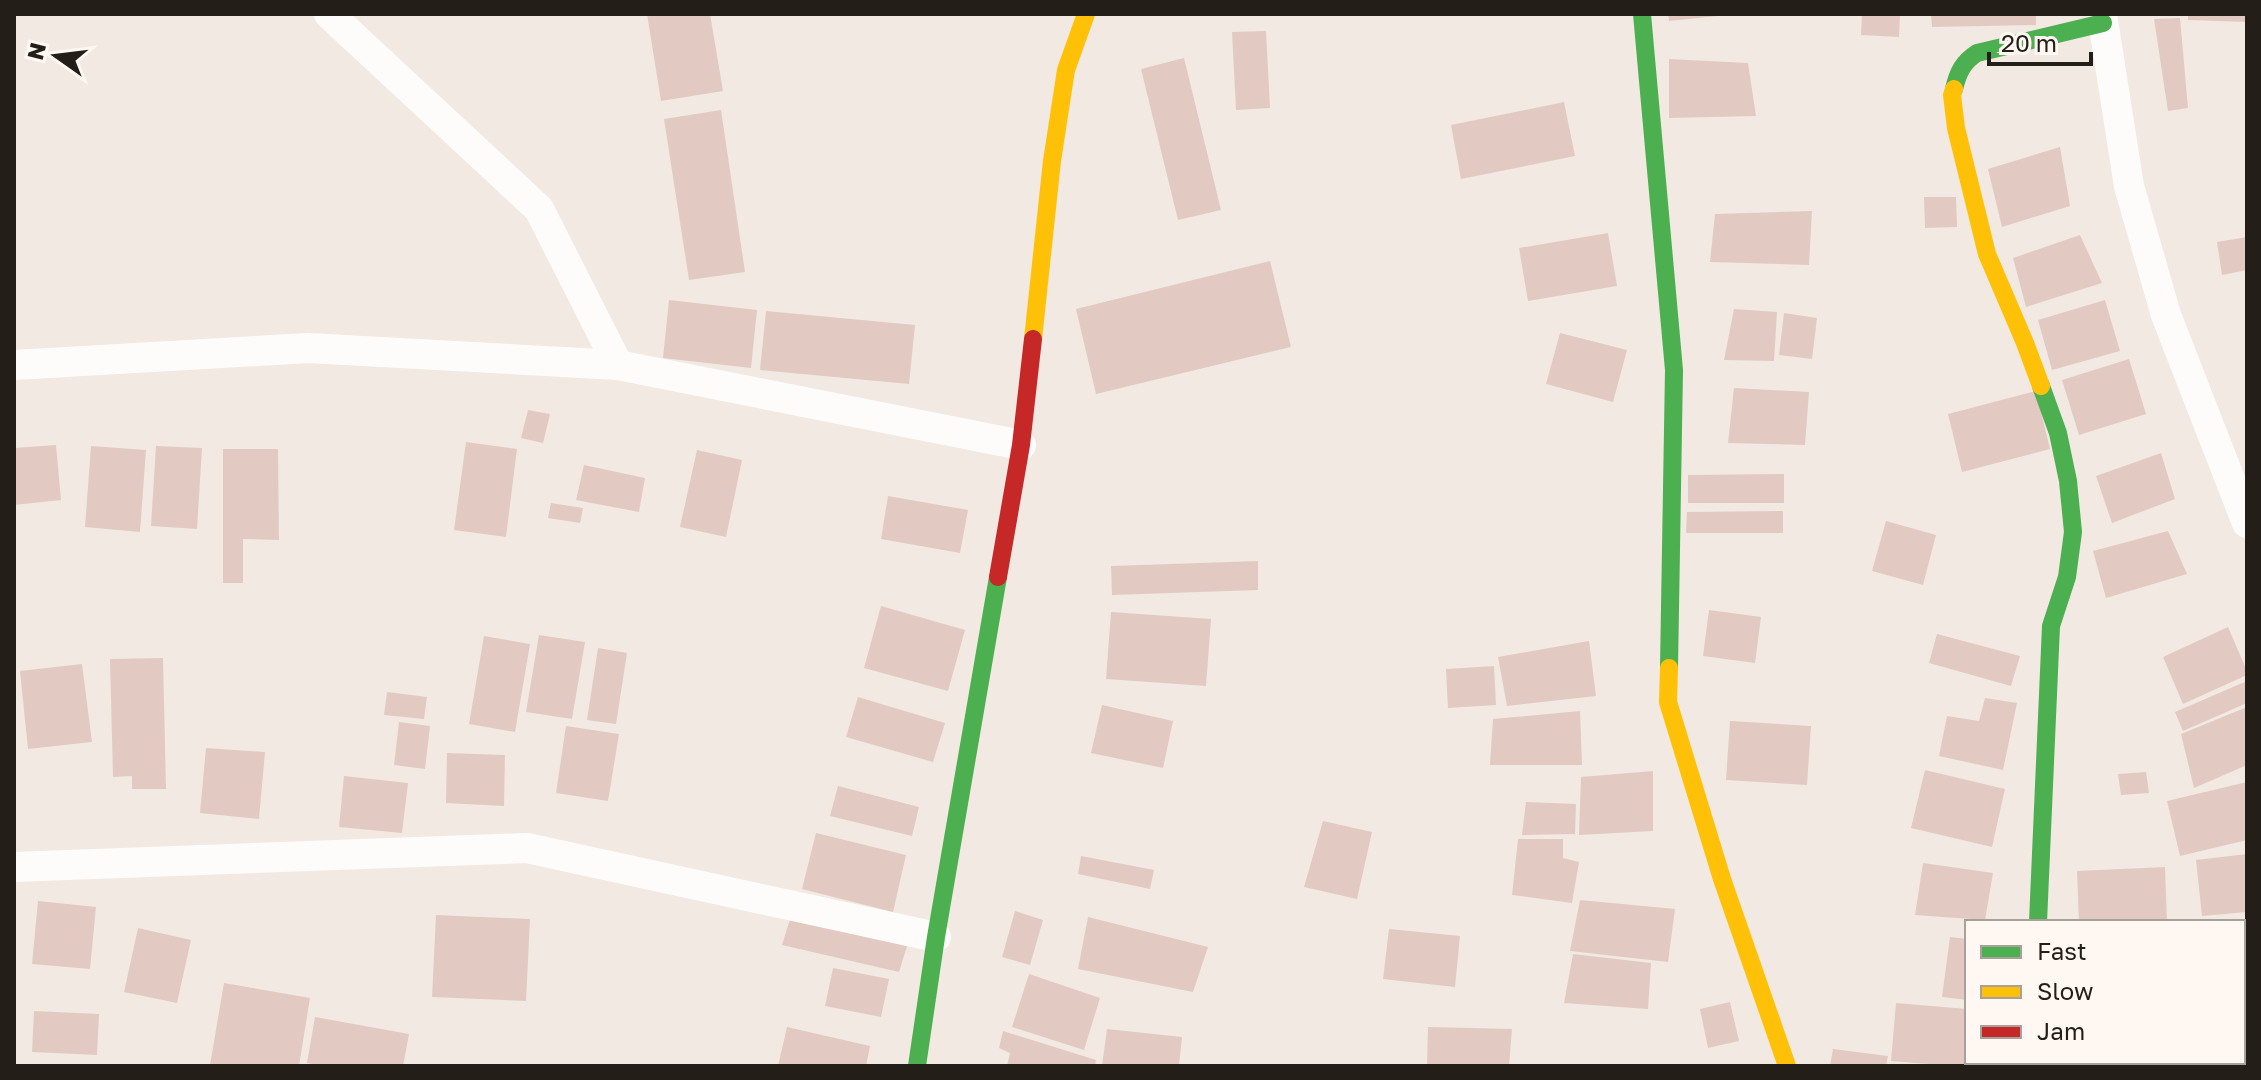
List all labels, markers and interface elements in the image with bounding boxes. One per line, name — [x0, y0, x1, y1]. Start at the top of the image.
north arrow — [16, 16, 96, 96]
scale bar — [1989, 16, 2091, 66]
text: 20 m — [2001, 28, 2057, 57]
text: N — [21, 40, 51, 62]
legend — [1965, 920, 2245, 1064]
text: Fast — [2037, 936, 2087, 965]
text: Slow — [2037, 976, 2093, 1005]
text: Jam — [2037, 1016, 2085, 1045]

